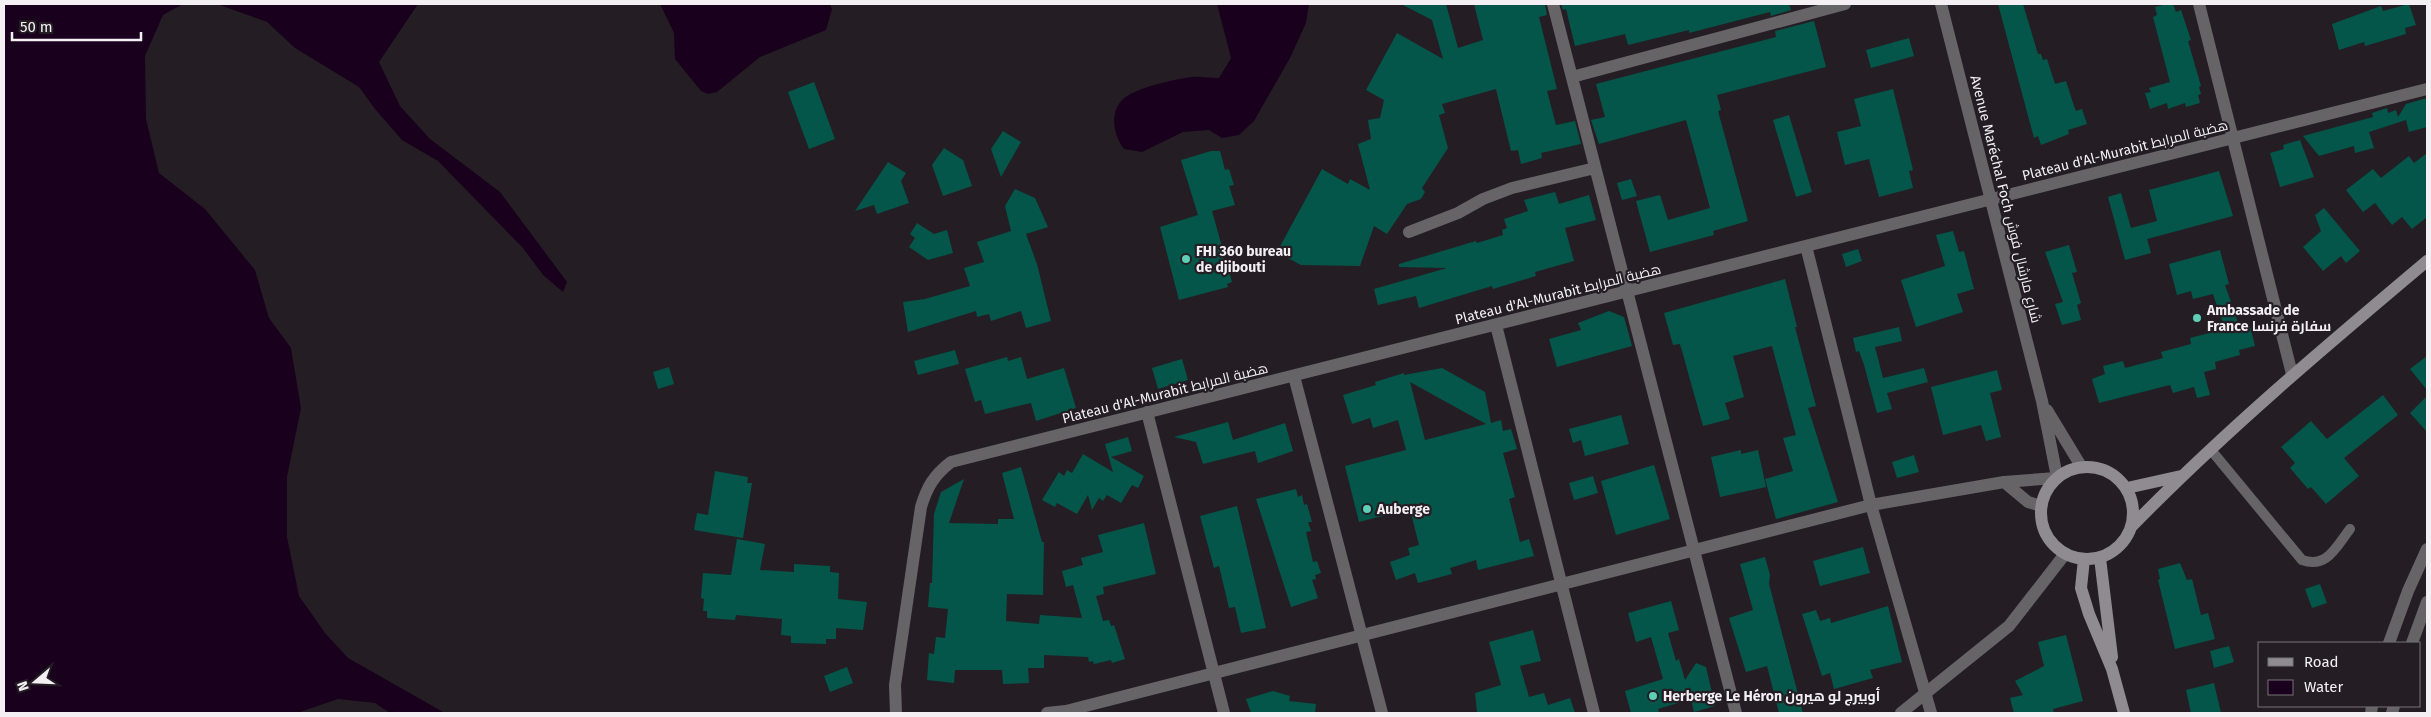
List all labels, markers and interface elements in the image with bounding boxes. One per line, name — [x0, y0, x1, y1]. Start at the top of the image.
scale bar — [12, 10, 141, 42]
text: 50 m — [20, 18, 53, 36]
street label: Avenue Maréchal Foch شارع مارشال فوش — [1966, 74, 2045, 325]
street label: Plateau d'Al-Murabit هضبة المرابط — [2020, 117, 2230, 184]
place label: FHI 360 bureau de djibouti — [1196, 243, 1291, 276]
marker: FHI 360 bureau de djibouti — [1180, 253, 1192, 265]
street label: Plateau d'Al-Murabit هضبة المرابط — [1453, 261, 1663, 328]
place label: Ambassade de France سفارة فرنسا — [2206, 302, 2331, 335]
marker: Ambassade de France سفارة فرنسا — [2191, 312, 2203, 324]
street label: Plateau d'Al-Murabit هضبة المرابط — [1060, 360, 1270, 427]
place label: Auberge — [1376, 501, 1430, 518]
marker: Auberge — [1361, 503, 1373, 515]
legend — [2258, 642, 2421, 707]
text: Road — [2304, 653, 2339, 671]
north arrow — [10, 657, 60, 707]
text: Water — [2304, 678, 2343, 696]
text: N — [14, 679, 33, 693]
place label: Herberge Le Héron أوبيرج لو هيرون — [1663, 687, 1880, 706]
marker: Herberge Le Héron أوبيرج لو هيرون — [1647, 690, 1659, 702]

